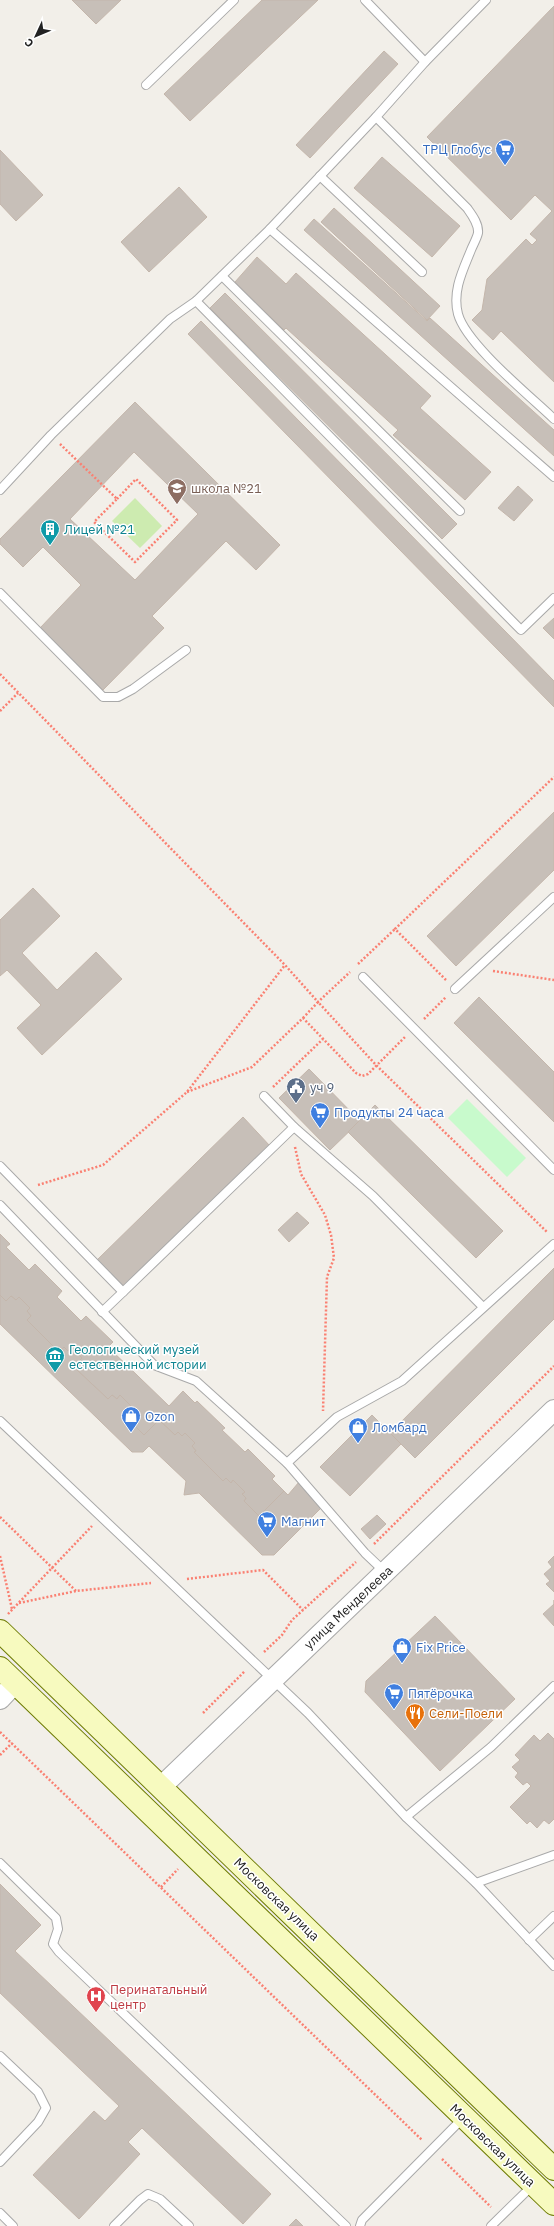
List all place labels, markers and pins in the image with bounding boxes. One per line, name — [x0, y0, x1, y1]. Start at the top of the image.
supermarket icon: ТРЦ Глобус — [494, 138, 516, 166]
place label: ТРЦ Глобус — [423, 141, 491, 158]
school or university icon: школа №21 — [166, 477, 188, 505]
place label: школа №21 — [191, 480, 262, 497]
building icon: Лицей №21 — [39, 518, 61, 546]
place label: Лицей №21 — [64, 521, 135, 538]
public building icon: уч 9 — [285, 1076, 307, 1104]
place label: уч 9 — [310, 1079, 334, 1096]
supermarket icon: Продукты 24 часа — [309, 1101, 331, 1129]
place label: Продукты 24 часа — [334, 1104, 444, 1121]
place label: Геологический музей естественной истории — [69, 1341, 207, 1373]
museum icon: Геологический музей естественной истории — [44, 1345, 66, 1373]
shop icon: Ozon — [120, 1405, 142, 1433]
place label: Ozon — [145, 1408, 175, 1425]
shop icon: Ломбард — [347, 1416, 369, 1444]
place label: Ломбард — [372, 1419, 427, 1436]
supermarket icon: Магнит — [256, 1510, 278, 1538]
place label: Магнит — [281, 1513, 326, 1530]
shop icon: Fix Price — [391, 1636, 413, 1664]
place label: Fix Price — [416, 1639, 466, 1656]
supermarket icon: Пятёрочка — [383, 1682, 405, 1710]
place label: Пятёрочка — [408, 1685, 473, 1702]
restaurant icon: Сели-Поели — [404, 1702, 426, 1730]
place label: Сели-Поели — [429, 1705, 503, 1722]
place label: Перинатальный центр — [110, 1981, 208, 2013]
hospital icon: Перинатальный центр — [85, 1985, 107, 2013]

